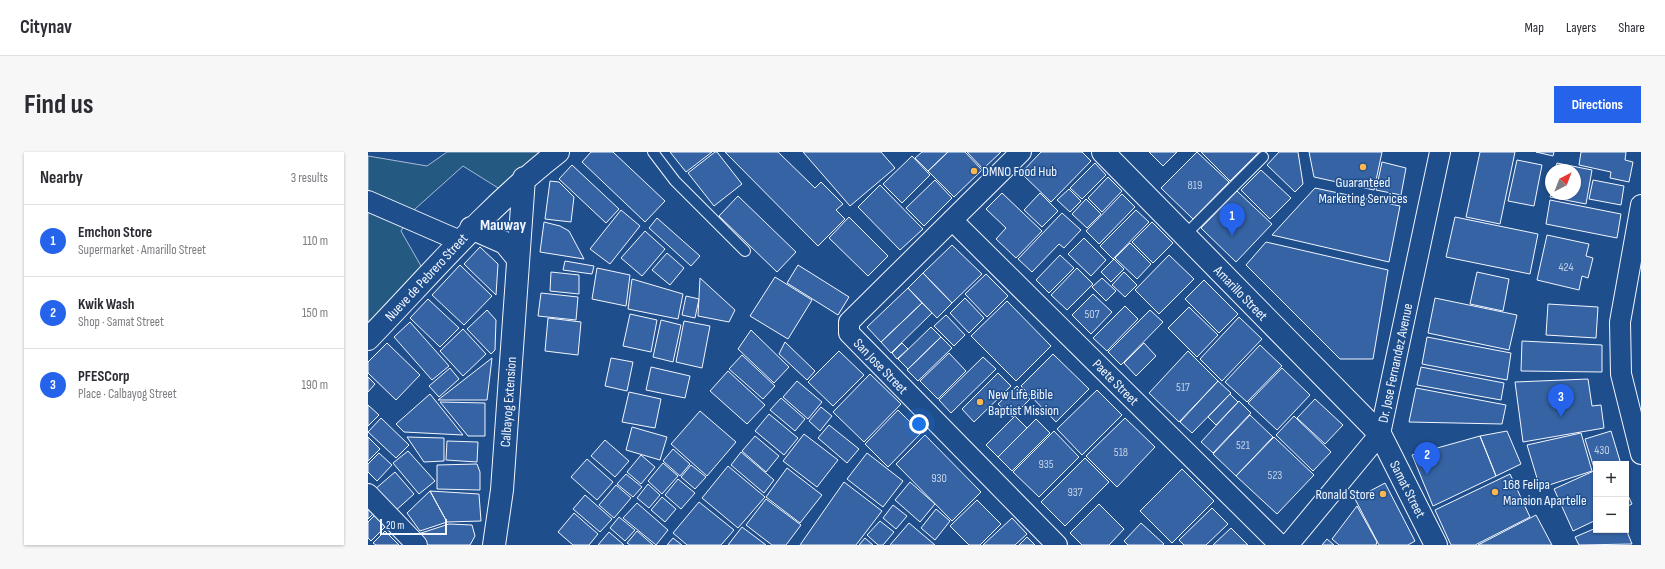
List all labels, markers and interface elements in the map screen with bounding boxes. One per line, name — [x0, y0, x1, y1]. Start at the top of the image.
text: Citynav — [20, 16, 72, 39]
text: Map — [1524, 19, 1544, 36]
text: Layers — [1566, 19, 1596, 36]
text: Share — [1618, 19, 1645, 36]
button: Directions — [1554, 86, 1641, 123]
text: Find us — [24, 88, 93, 121]
marker: Guaranteed Marketing Services — [1358, 162, 1368, 172]
place label: DMNO Food Hub — [982, 163, 1057, 180]
north arrow — [1545, 164, 1581, 200]
marker: DMNO Food Hub — [969, 166, 979, 176]
text: Nearby — [40, 168, 83, 188]
text: 3 results — [291, 170, 328, 186]
place label: Guaranteed Marketing Services — [1318, 174, 1408, 207]
house number: 819 — [1188, 178, 1202, 193]
pin: 1 — [1219, 203, 1245, 236]
district label: Mauway — [480, 216, 526, 235]
text: Emchon Store — [78, 223, 152, 242]
street label: Nueve de Pebrero Street — [381, 230, 471, 325]
text: 1 — [50, 233, 56, 249]
text: 110 m — [303, 233, 328, 249]
text: Supermarket · Amarillo Street — [78, 242, 206, 258]
house number: 424 — [1559, 260, 1573, 275]
street label: Amarillo Street — [1210, 262, 1271, 324]
text: Kwik Wash — [78, 295, 134, 314]
street label: Dr. Jose Fernandez Avenue — [1375, 302, 1416, 424]
text: 2 — [50, 305, 56, 321]
text: 150 m — [302, 305, 328, 321]
house number: 507 — [1085, 307, 1100, 322]
text: Shop · Samat Street — [78, 314, 164, 330]
street label: San Jose Street — [850, 335, 911, 398]
street label: Calbayog Extension — [497, 356, 520, 448]
street label: Paete Street — [1089, 356, 1142, 409]
text: PFESCorp — [78, 367, 130, 386]
text: 3 — [50, 377, 56, 393]
text: 190 m — [301, 377, 328, 393]
house number: 517 — [1176, 380, 1190, 395]
pin: 3 — [1548, 384, 1574, 417]
text: Place · Calbayog Street — [78, 386, 177, 402]
place label: New Life Bible Baptist Mission — [988, 386, 1059, 419]
marker: New Life Bible Baptist Mission — [975, 397, 985, 407]
your location — [909, 414, 929, 434]
house number: 521 — [1236, 438, 1251, 453]
pin: 2 — [1414, 442, 1440, 475]
house number: 430 — [1594, 443, 1610, 458]
house number: 518 — [1114, 445, 1128, 460]
house number: 935 — [1038, 457, 1054, 472]
street label: Samat Street — [1386, 458, 1429, 521]
map controls — [1593, 461, 1629, 533]
button: + — [1593, 461, 1629, 497]
house number: 523 — [1268, 468, 1282, 483]
house number: 930 — [931, 471, 947, 486]
place label: 168 Felipa Mansion Apartelle — [1503, 476, 1587, 509]
house number: 937 — [1067, 485, 1083, 500]
place label: Ronald Store — [1315, 486, 1375, 503]
marker: 168 Felipa Mansion Apartelle — [1490, 487, 1500, 497]
marker: Ronald Store — [1378, 489, 1388, 499]
button: − — [1593, 497, 1629, 533]
scale bar — [380, 517, 447, 536]
text: 20 m — [386, 519, 404, 532]

